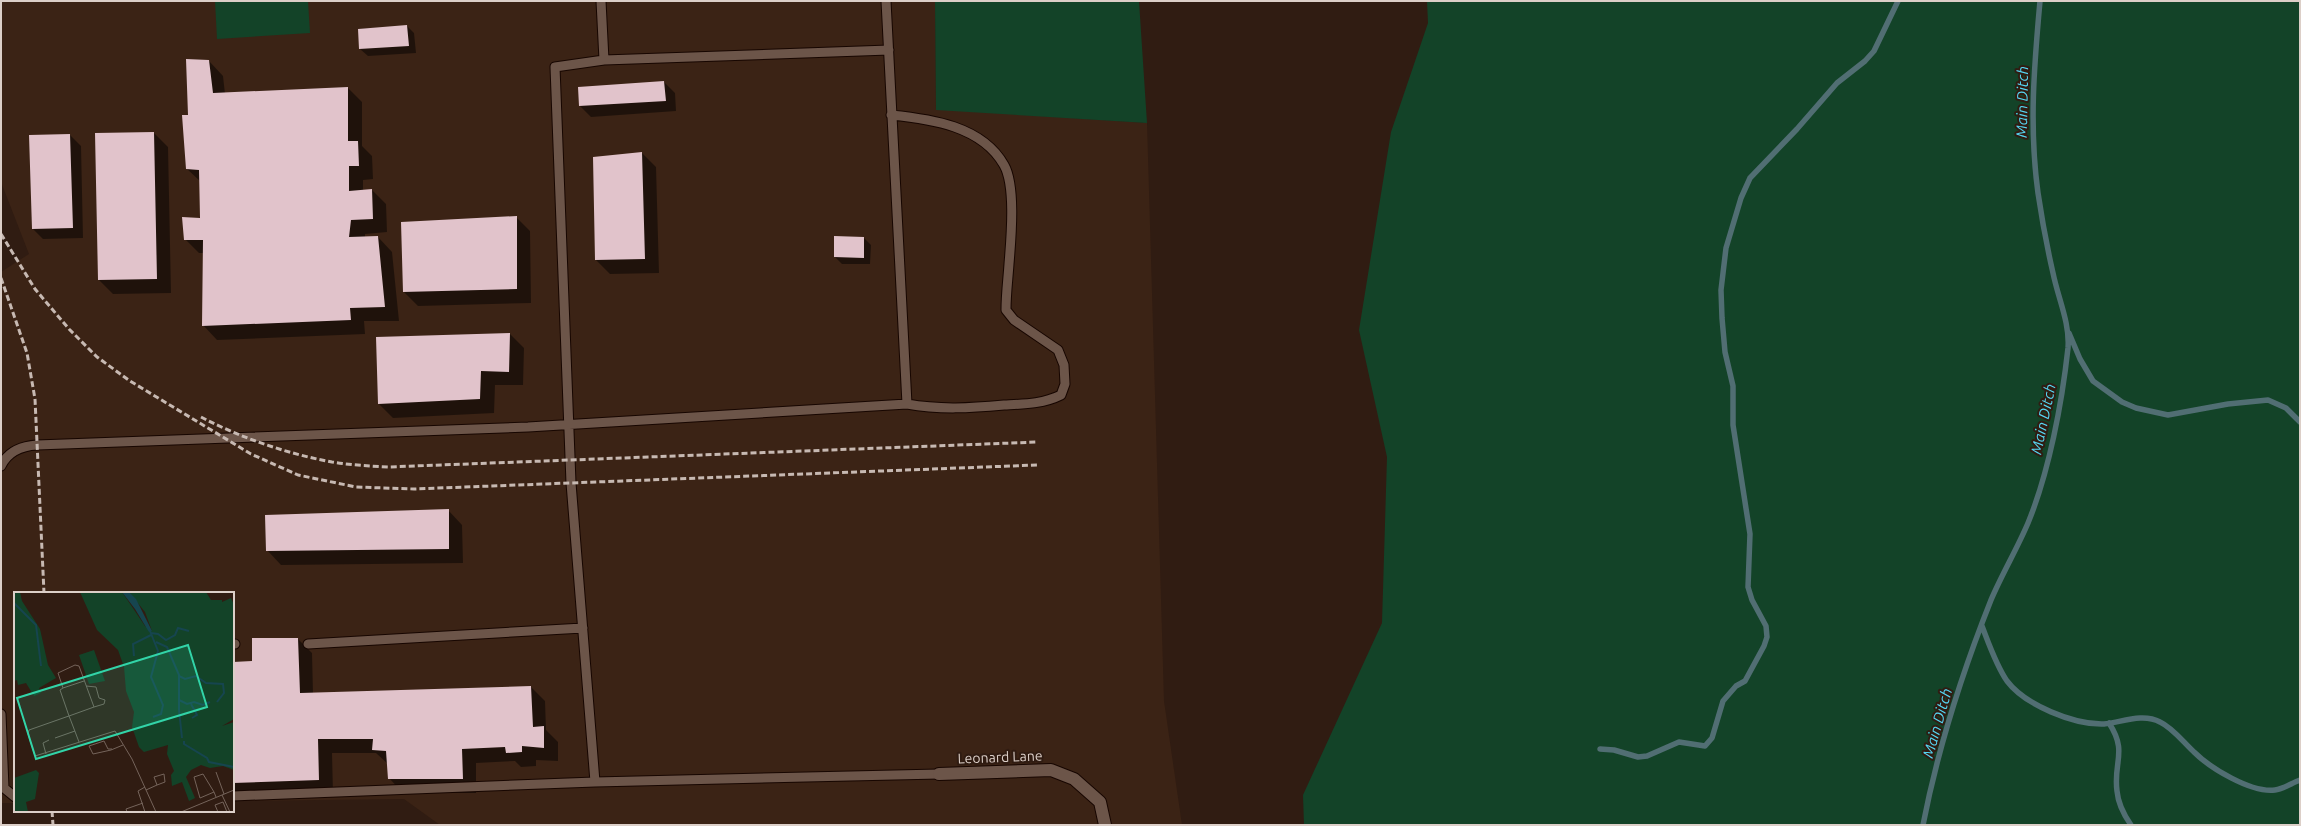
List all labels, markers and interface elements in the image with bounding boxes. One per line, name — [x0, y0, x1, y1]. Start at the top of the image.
water label: Main Ditch — [2013, 66, 2031, 138]
water label: Main Ditch — [2027, 382, 2059, 456]
inset map — [14, 592, 234, 812]
water label: Main Ditch — [1919, 686, 1955, 760]
street label: Leonard Lane — [957, 748, 1043, 766]

